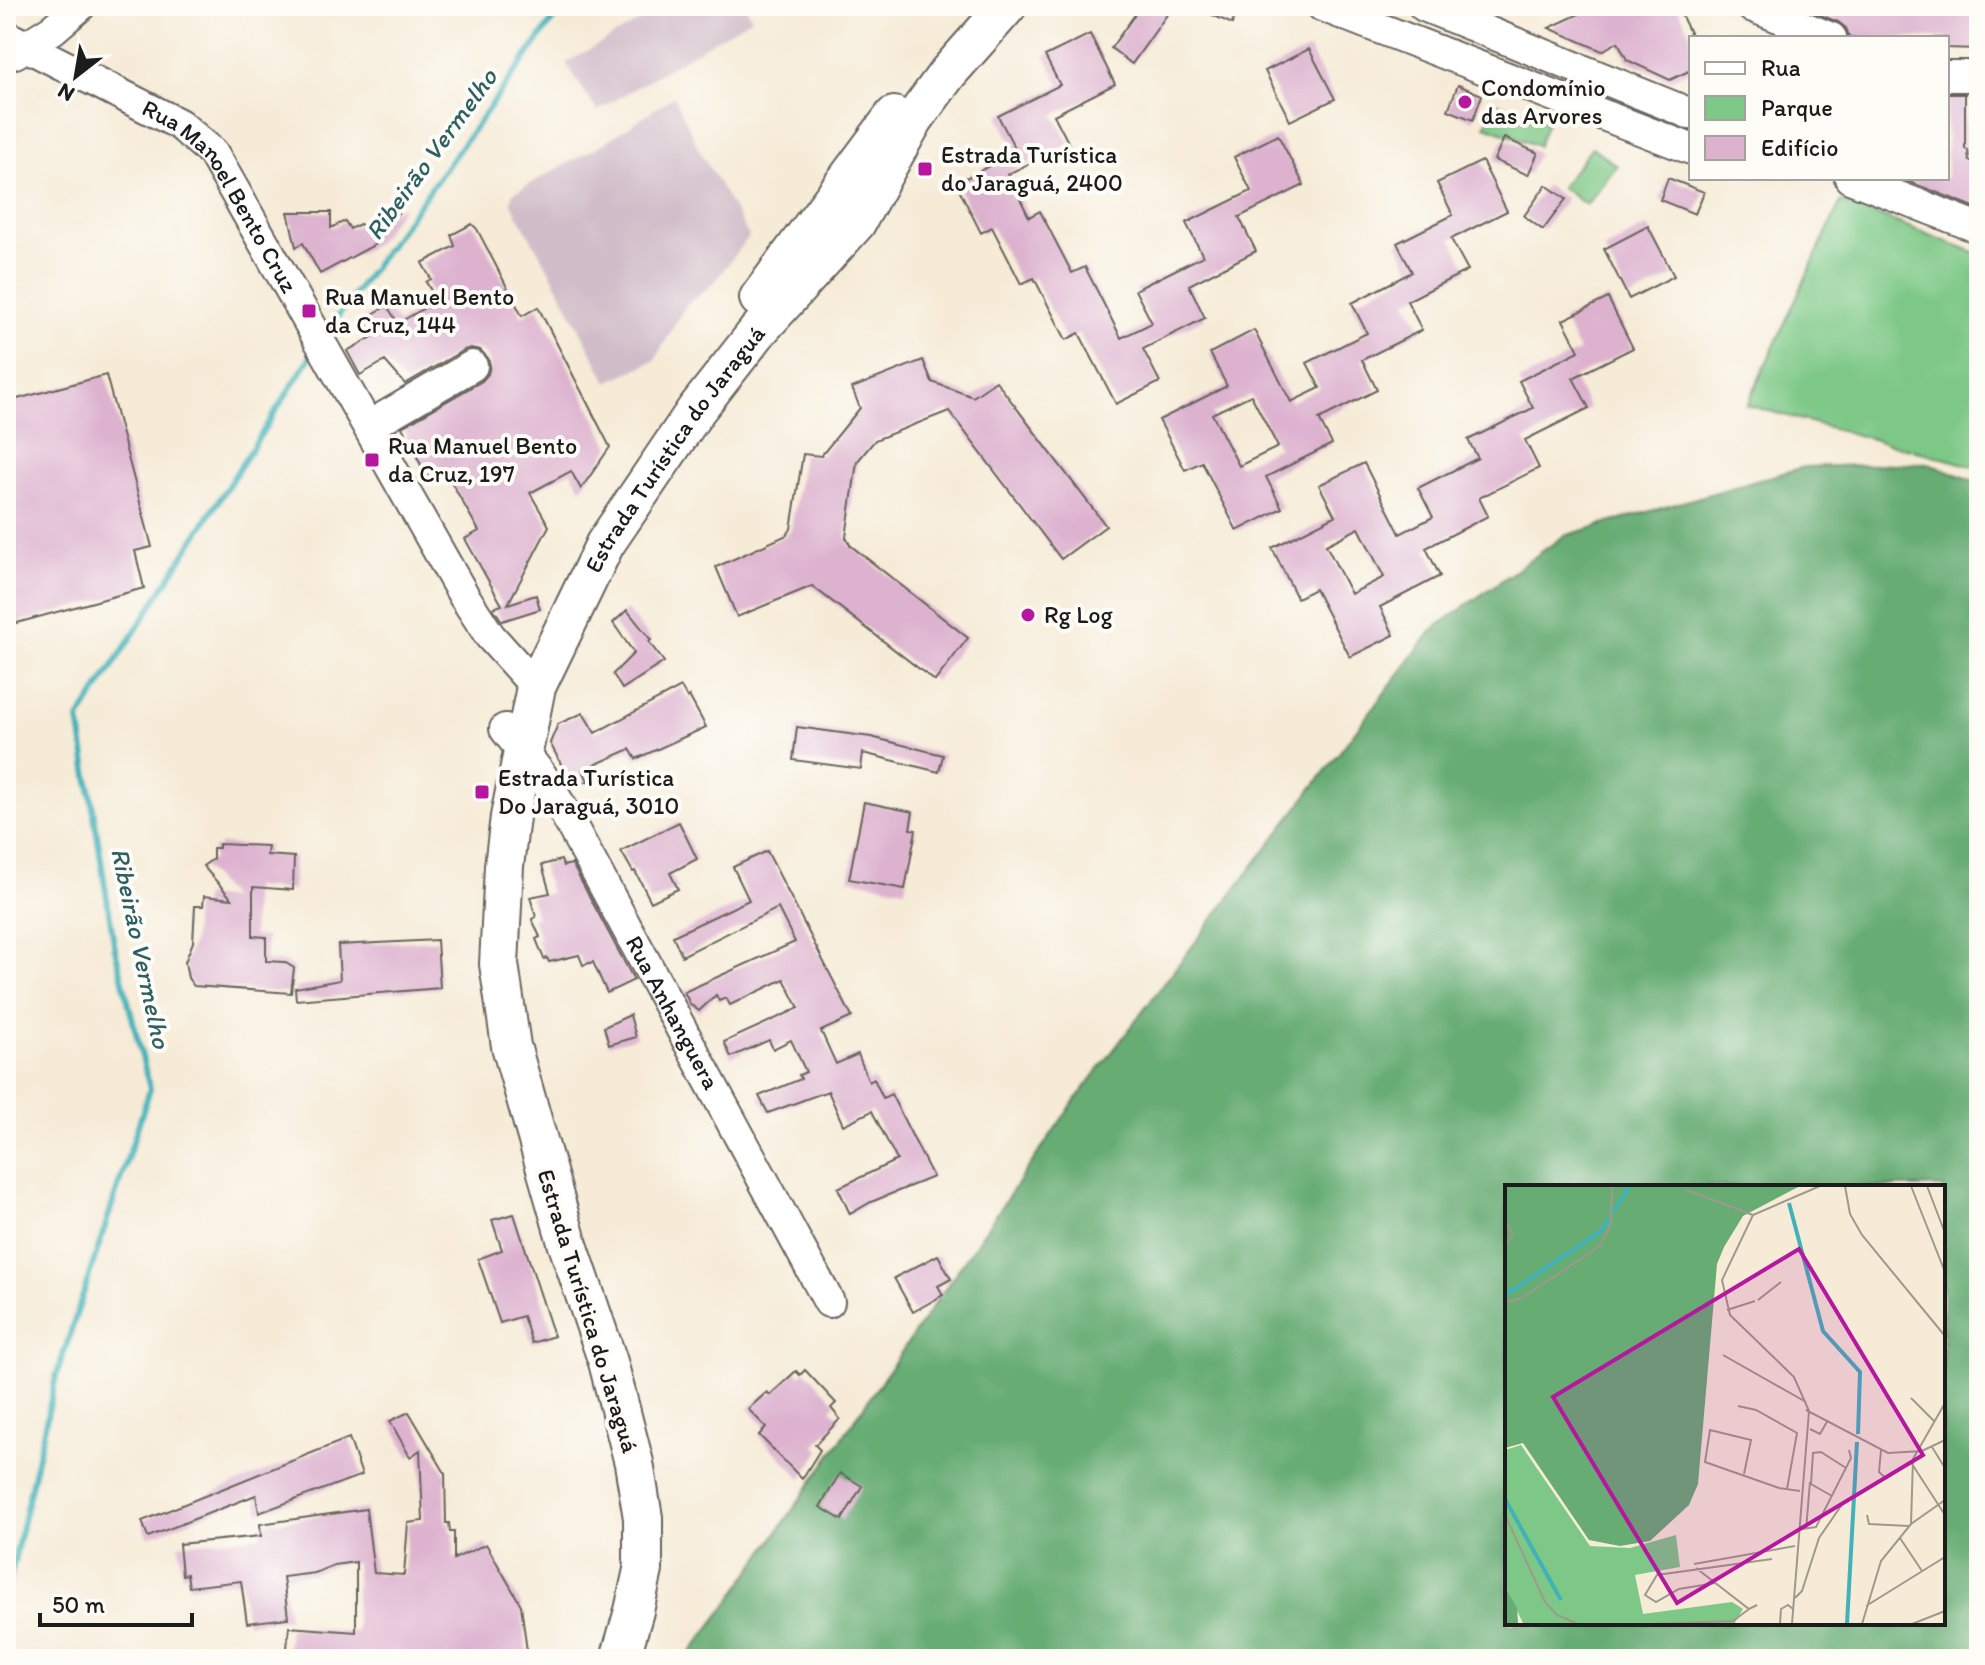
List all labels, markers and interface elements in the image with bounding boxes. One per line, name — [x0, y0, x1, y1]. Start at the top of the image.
north arrow — [36, 36, 116, 116]
legend — [1689, 36, 1949, 180]
text: Rua — [1761, 53, 1801, 82]
water label: Ribeirão Vermelho — [358, 61, 504, 246]
place label: Condomínio das Arvores — [1481, 73, 1606, 130]
text: N — [53, 77, 79, 108]
street label: Rua Manoel Bento Cruz — [138, 93, 304, 298]
marker: Condomínio das Arvores — [1456, 93, 1474, 111]
text: Parque — [1761, 93, 1833, 122]
text: Edifício — [1761, 133, 1838, 162]
place label: Estrada Turística do Jaraguá, 2400 — [941, 140, 1123, 197]
marker: Estrada Turística do Jaraguá, 2400 — [916, 160, 934, 178]
place label: Rua Manuel Bento da Cruz, 144 — [325, 282, 514, 339]
marker: Rua Manuel Bento da Cruz, 144 — [300, 302, 318, 320]
street label: Estrada Turística do Jaraguá — [578, 319, 771, 577]
place label: Rua Manuel Bento da Cruz, 197 — [388, 431, 577, 488]
marker: Rua Manuel Bento da Cruz, 197 — [363, 451, 381, 469]
place label: Rg Log — [1044, 600, 1114, 629]
marker: Rg Log — [1019, 606, 1037, 624]
place label: Estrada Turística Do Jaraguá, 3010 — [498, 763, 679, 820]
marker: Estrada Turística Do Jaraguá, 3010 — [473, 783, 491, 801]
water label: Ribeirão Vermelho — [104, 845, 178, 1052]
street label: Rua Anhanguera — [620, 930, 727, 1095]
street label: Estrada Turística do Jaraguá — [531, 1165, 646, 1457]
inset map — [1505, 1185, 1945, 1625]
scale bar — [40, 1577, 192, 1627]
text: 50 m — [52, 1590, 105, 1619]

